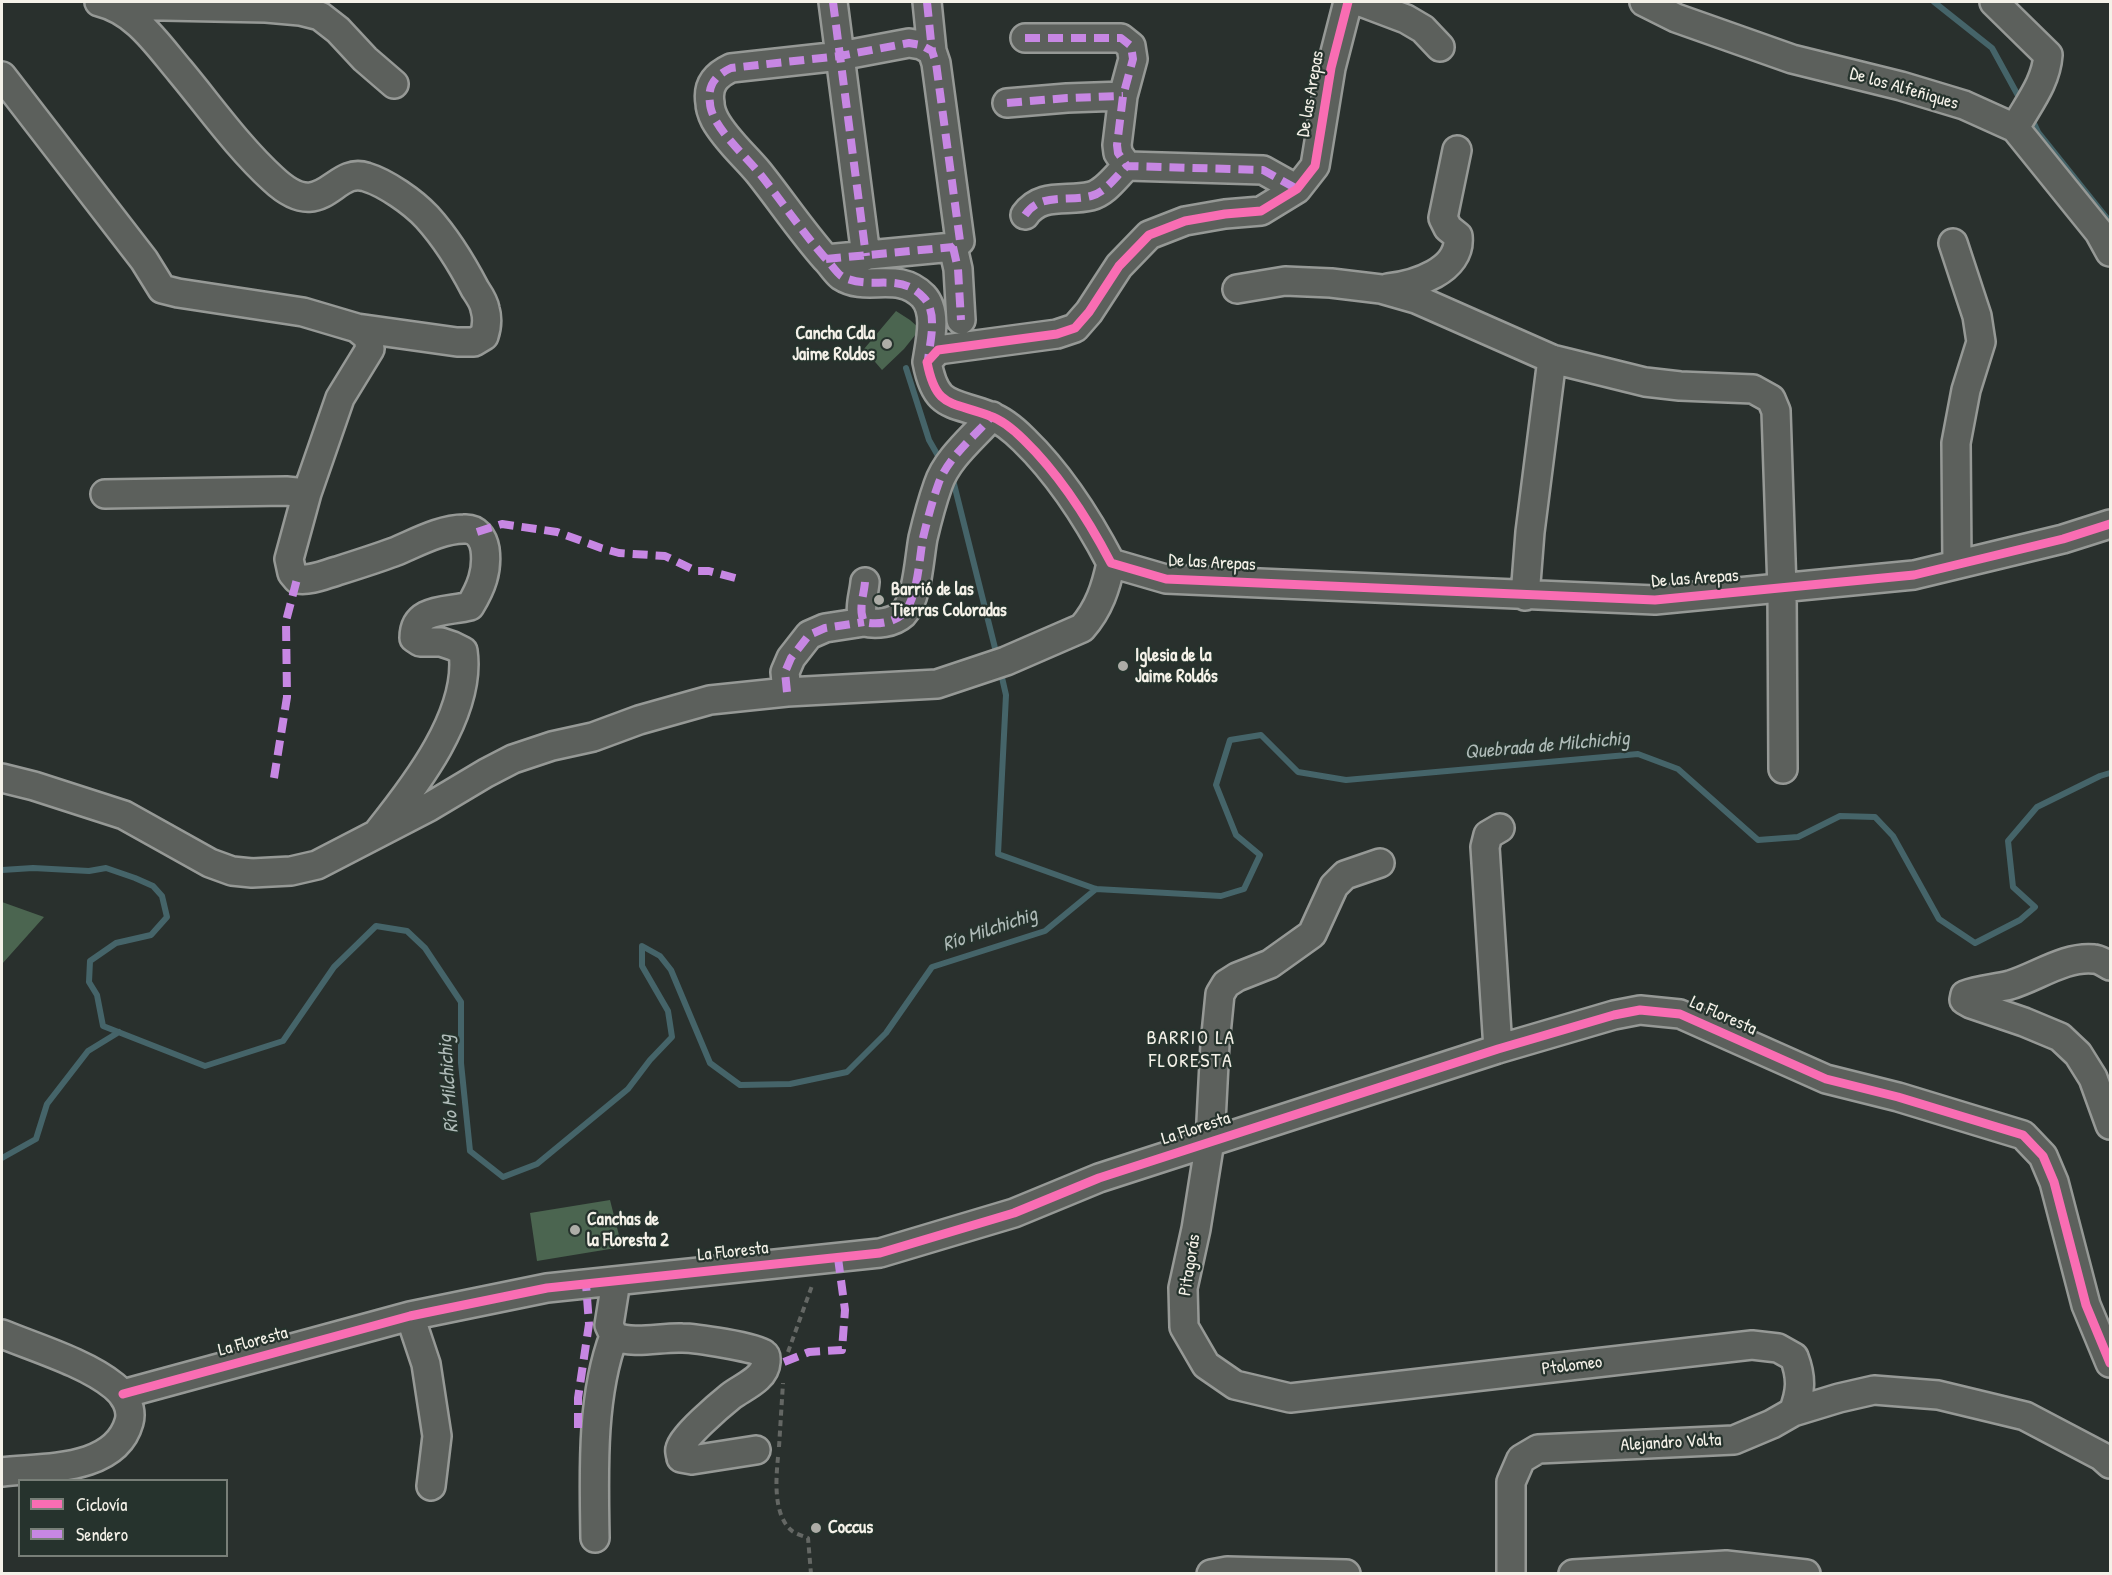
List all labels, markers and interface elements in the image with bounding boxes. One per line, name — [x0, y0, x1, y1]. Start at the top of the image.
street label: De las Arepas — [1293, 49, 1329, 139]
street label: De los Alfeñiques — [1847, 63, 1961, 115]
place label: Cancha Cdla Jaime Roldos — [792, 323, 875, 366]
marker: Cancha Cdla Jaime Roldos — [880, 337, 894, 351]
street label: De las Arepas — [1168, 550, 1256, 576]
street label: De las Arepas — [1651, 565, 1739, 593]
place label: Barrió de las Tierras Coloradas — [891, 579, 1007, 622]
marker: Barrió de las Tierras Coloradas — [872, 593, 886, 607]
place label: Iglesia de la Jaime Roldós — [1135, 645, 1218, 688]
marker: Iglesia de la Jaime Roldós — [1116, 659, 1130, 673]
water label: Quebrada de Milchichig — [1464, 727, 1630, 765]
water label: Río Milchichig — [940, 903, 1040, 957]
street label: La Floresta — [1686, 992, 1760, 1040]
district label: BARRIO LA FLORESTA — [1146, 1027, 1236, 1074]
water label: Río Milchichig — [434, 1034, 464, 1134]
street label: La Floresta — [1159, 1108, 1233, 1150]
place label: Canchas de la Floresta 2 — [587, 1209, 669, 1252]
marker: Canchas de la Floresta 2 — [568, 1223, 582, 1237]
street label: Pitagorás — [1174, 1233, 1206, 1297]
street label: La Floresta — [697, 1238, 769, 1266]
street label: La Floresta — [216, 1322, 290, 1362]
street label: Ptolomeo — [1541, 1352, 1603, 1380]
street label: Alejandro Volta — [1620, 1430, 1722, 1456]
legend — [18, 1479, 228, 1557]
text: Ciclovía — [76, 1492, 127, 1517]
place label: Coccus — [828, 1517, 873, 1539]
marker: Coccus — [809, 1521, 823, 1535]
text: Sendero — [76, 1522, 128, 1547]

